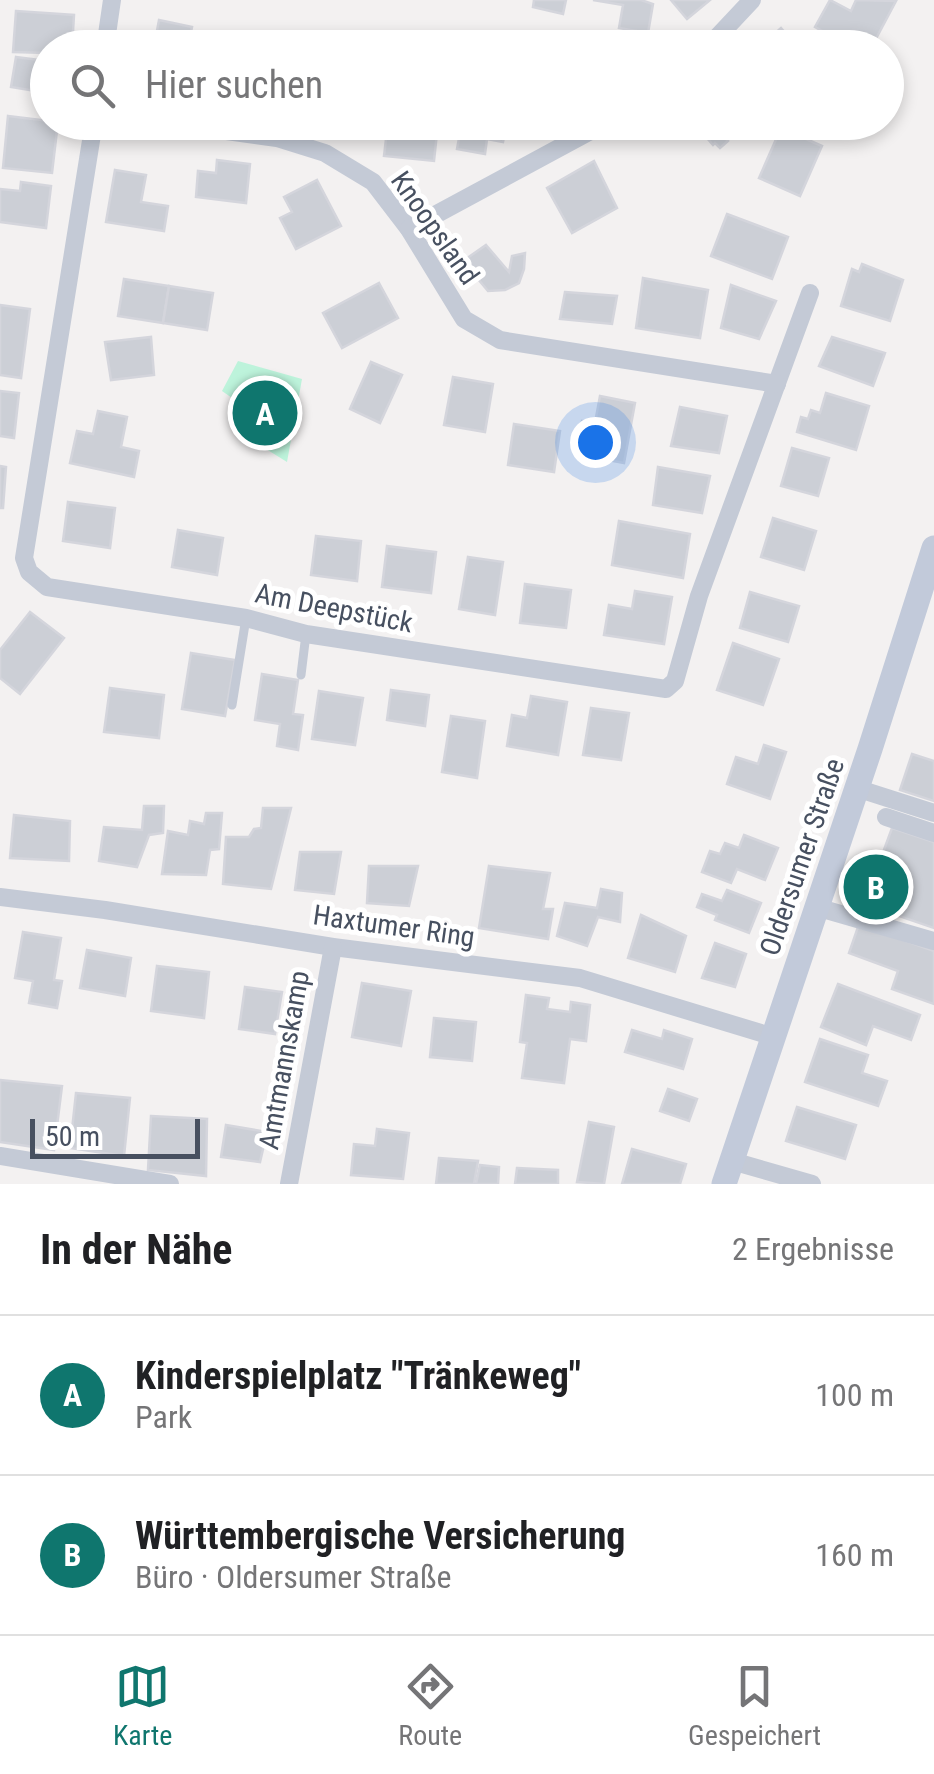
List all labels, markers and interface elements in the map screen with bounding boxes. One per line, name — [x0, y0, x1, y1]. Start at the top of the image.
search box — [30, 30, 904, 140]
icon: search — [65, 58, 120, 113]
text: Hier suchen — [145, 63, 323, 107]
street label: Knoopsland — [384, 165, 486, 291]
pin: A — [232, 376, 298, 450]
your location — [570, 417, 621, 468]
street label: Am Deepstück — [252, 577, 416, 640]
street label: Oldersumer Straße — [753, 754, 851, 960]
pin: B — [844, 850, 908, 924]
street label: Haxtumer Ring — [311, 898, 477, 954]
street label: Amtmannskamp — [252, 968, 316, 1152]
scale bar — [30, 1114, 200, 1158]
text: 50 m — [45, 1120, 100, 1153]
text: In der Nähe — [40, 1225, 232, 1274]
text: 2 Ergebnisse — [732, 1230, 894, 1268]
text: Kinderspielplatz "Tränkeweg" — [135, 1354, 581, 1398]
text: A — [63, 1376, 82, 1414]
text: 100 m — [815, 1376, 894, 1414]
text: Park — [135, 1398, 192, 1436]
text: Württembergische Versicherung — [135, 1514, 626, 1558]
text: B — [64, 1536, 81, 1574]
text: 160 m — [815, 1536, 894, 1574]
text: Büro · Oldersumer Straße — [135, 1558, 452, 1596]
tab: Karte — [113, 1659, 172, 1752]
tab: Route — [398, 1659, 462, 1752]
tab: Gespeichert — [688, 1659, 821, 1752]

